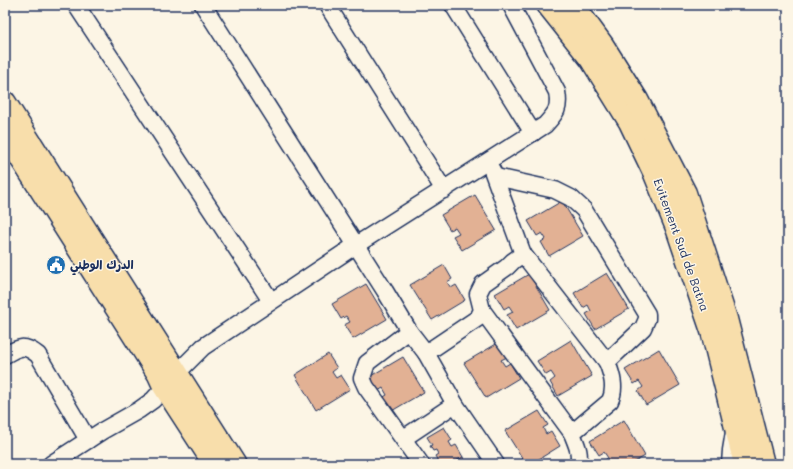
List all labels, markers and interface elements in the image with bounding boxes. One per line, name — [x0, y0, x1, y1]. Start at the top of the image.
street label: Evitement Sud de Batna — [650, 176, 713, 313]
public building icon: الدرك الوطني — [45, 254, 67, 276]
place label: الدرك الوطني — [70, 256, 134, 276]

